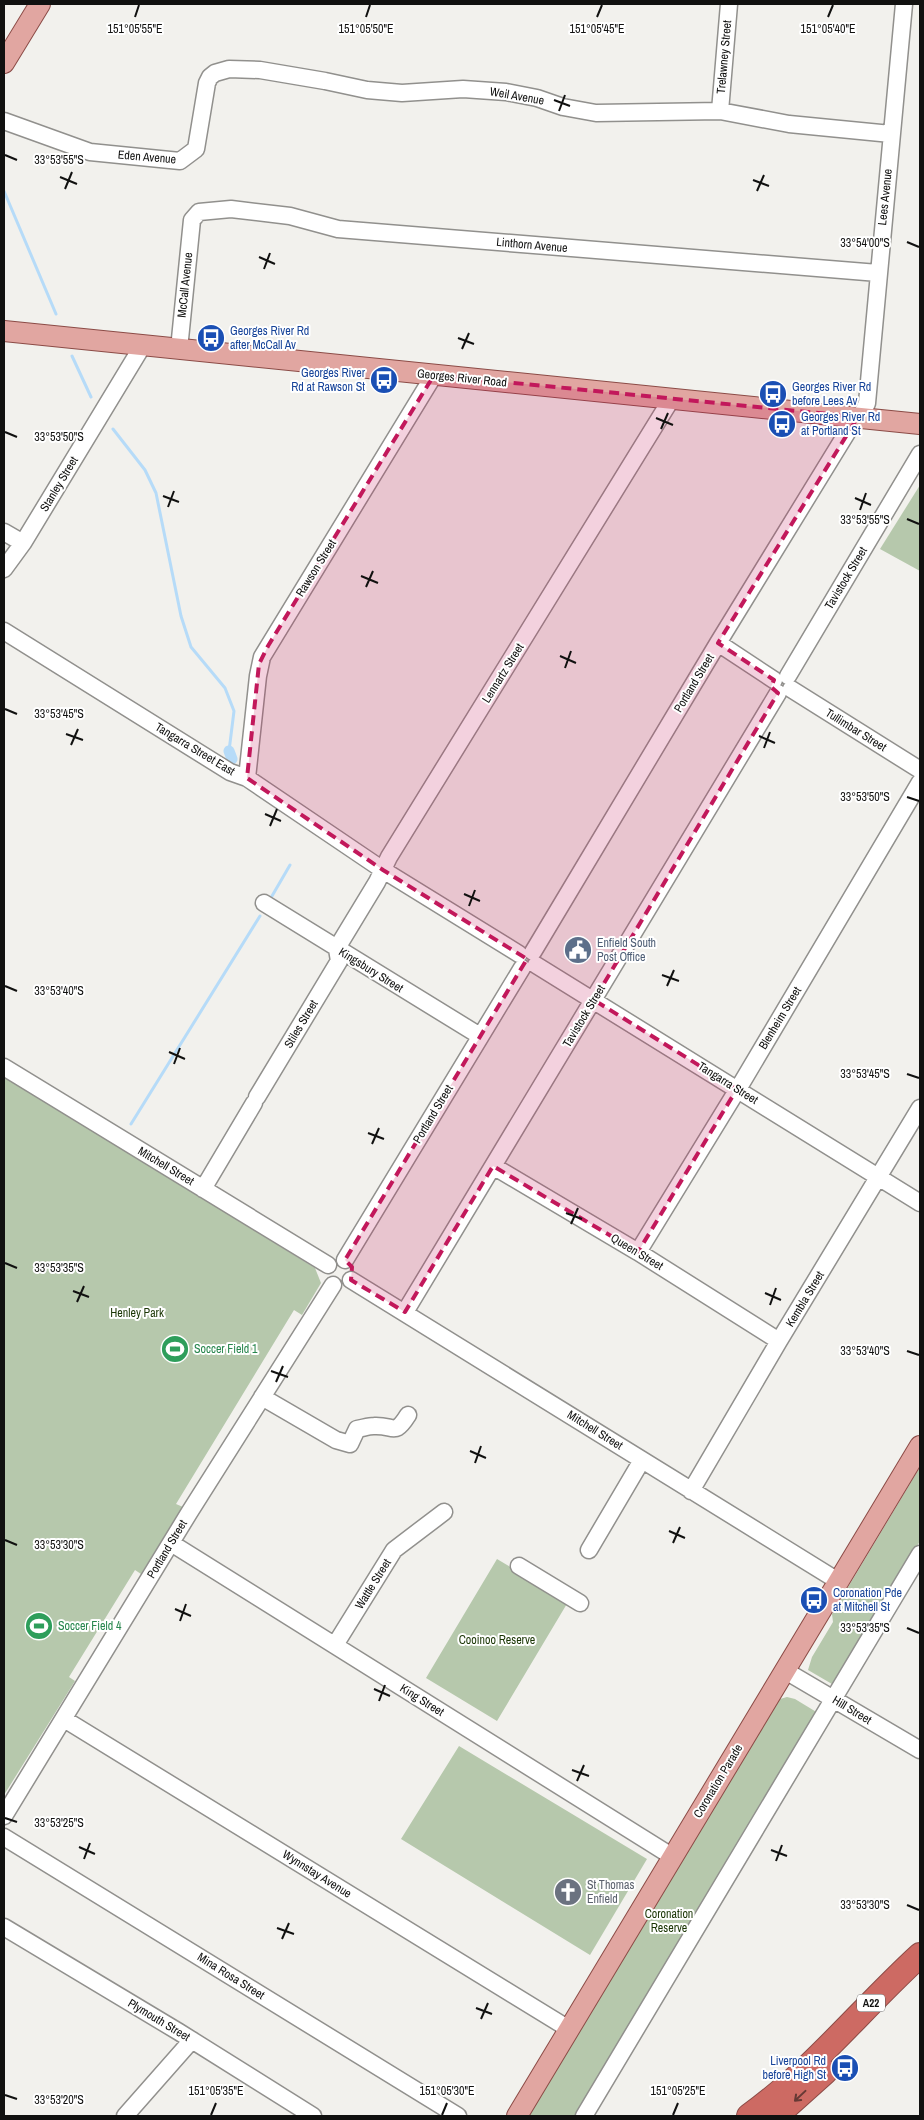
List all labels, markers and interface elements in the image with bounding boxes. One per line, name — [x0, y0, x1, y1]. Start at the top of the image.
street label: Trelawney Street — [713, 19, 735, 95]
text: 151°05'55"E — [107, 21, 163, 37]
text: 151°05'50"E — [338, 21, 394, 37]
text: 151°05'45"E — [569, 21, 625, 37]
text: 151°05'40"E — [800, 21, 856, 37]
street label: Weil Avenue — [489, 83, 545, 109]
street label: Eden Avenue — [117, 146, 177, 168]
text: 33°53'55"S — [34, 152, 84, 168]
street label: Lees Avenue — [874, 168, 896, 226]
street label: Linthorn Avenue — [496, 234, 568, 256]
text: 33°54'00"S — [840, 235, 890, 251]
street label: McCall Avenue — [174, 252, 196, 318]
bus stop icon: Georges River Rd after McCall Av — [196, 323, 226, 353]
place label: Georges River Rd after McCall Av — [230, 323, 309, 353]
place label: Georges River Rd at Rawson St — [291, 365, 366, 395]
bus stop icon: Georges River Rd at Rawson St — [369, 365, 399, 395]
street label: Georges River Road — [416, 365, 508, 391]
bus stop icon: Georges River Rd before Lees Av — [758, 379, 788, 409]
place label: Georges River Rd before Lees Av — [792, 379, 871, 409]
bus stop icon: Georges River Rd at Portland St — [767, 409, 797, 439]
place label: Georges River Rd at Portland St — [801, 409, 880, 439]
text: 33°53'50"S — [34, 429, 84, 445]
street label: Stanley Street — [36, 453, 82, 515]
text: 33°53'55"S — [840, 512, 890, 528]
street label: Rawson Street — [292, 536, 340, 600]
street label: Tavistock Street — [821, 544, 871, 612]
street label: Lennartz Street — [478, 640, 528, 706]
street label: Portland Street — [670, 651, 718, 715]
street label: Tullimbar Street — [822, 705, 890, 755]
text: 33°53'45"S — [34, 706, 84, 722]
street label: Tangarra Street East — [152, 719, 238, 779]
text: 33°53'50"S — [840, 789, 890, 805]
public building icon: Enfield South Post Office — [563, 935, 593, 965]
place label: Enfield South Post Office — [597, 935, 656, 965]
street label: Kingsbury Street — [336, 944, 407, 996]
street label: Tavistock Street — [559, 982, 609, 1050]
text: 33°53'40"S — [34, 983, 84, 999]
street label: Blenheim Street — [755, 983, 805, 1052]
street label: Stiles Street — [280, 997, 322, 1051]
street label: Tangarra Street — [695, 1058, 761, 1108]
text: 33°53'45"S — [840, 1066, 890, 1082]
street label: Portland Street — [409, 1082, 457, 1146]
street label: Mitchell Street — [135, 1143, 197, 1189]
street label: Queen Street — [608, 1230, 666, 1274]
text: 33°53'35"S — [34, 1260, 84, 1276]
street label: Kembla Street — [782, 1268, 828, 1330]
park label: Henley Park — [110, 1305, 164, 1321]
sports icon: Soccer Field 1 — [160, 1334, 190, 1364]
place label: Soccer Field 1 — [194, 1341, 258, 1357]
text: 33°53'40"S — [840, 1343, 890, 1359]
street label: Mitchell Street — [564, 1407, 626, 1454]
street label: Portland Street — [143, 1517, 191, 1581]
text: 33°53'30"S — [34, 1537, 84, 1553]
street label: Wattle Street — [351, 1556, 395, 1612]
bus stop icon: Coronation Pde at Mitchell St — [799, 1585, 829, 1615]
place label: Coronation Pde at Mitchell St — [833, 1585, 902, 1615]
sports icon: Soccer Field 4 — [24, 1611, 54, 1641]
place label: Soccer Field 4 — [58, 1618, 122, 1634]
text: 33°53'35"S — [840, 1620, 890, 1636]
park label: Cooinoo Reserve — [459, 1632, 535, 1648]
street label: King Street — [397, 1680, 447, 1720]
street label: Hill Street — [829, 1692, 875, 1728]
street label: Coronation Parade — [690, 1741, 746, 1821]
text: 33°53'25"S — [34, 1815, 84, 1831]
street label: Wynnstay Avenue — [279, 1846, 355, 1902]
church icon: St Thomas Enfield — [553, 1877, 583, 1907]
place label: St Thomas Enfield — [587, 1877, 634, 1907]
text: 33°53'30"S — [840, 1897, 890, 1913]
park label: Coronation Reserve — [645, 1906, 693, 1936]
street label: Mina Rosa Street — [194, 1949, 268, 2003]
street label: Plymouth Street — [125, 1995, 193, 2045]
road number: A22 — [857, 1995, 885, 2012]
place label: Liverpool Rd before High St — [763, 2053, 826, 2083]
bus stop icon: Liverpool Rd before High St — [830, 2053, 860, 2083]
text: 151°05'35"E — [188, 2083, 244, 2099]
text: 151°05'30"E — [419, 2083, 475, 2099]
text: 151°05'25"E — [650, 2083, 706, 2099]
one-way arrow — [794, 2090, 806, 2102]
text: 33°53'20"S — [34, 2092, 84, 2108]

